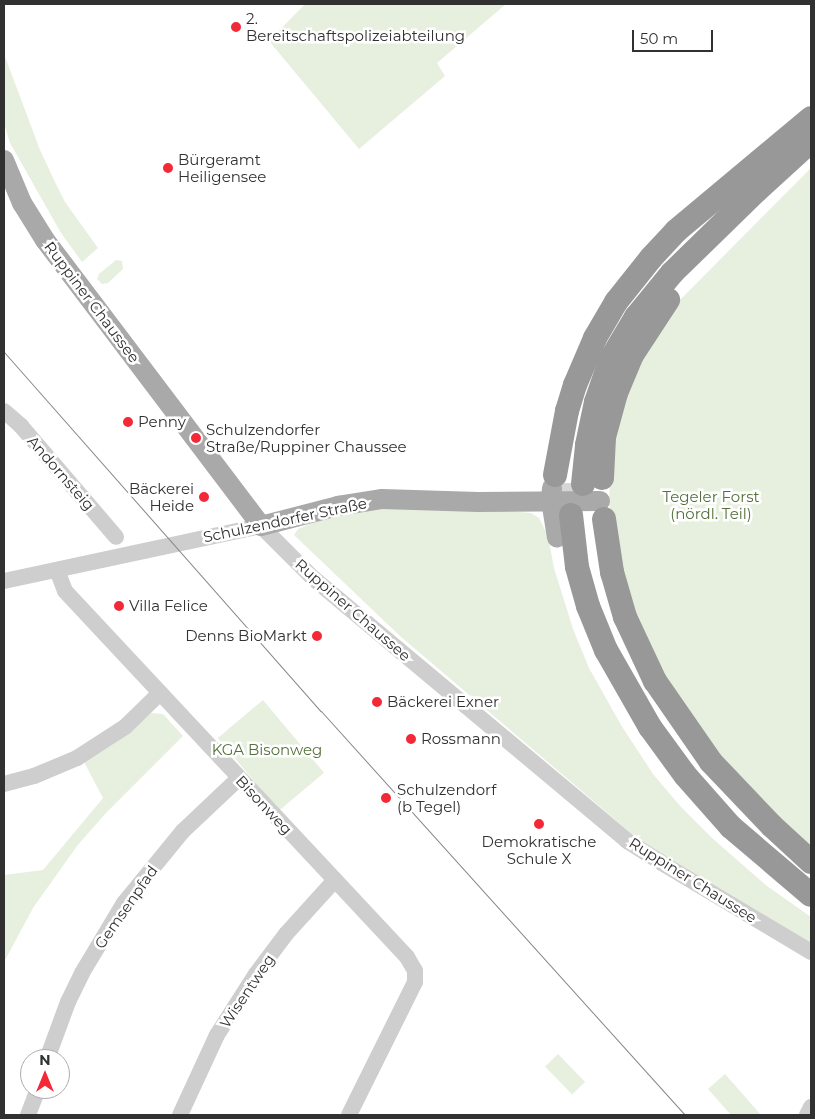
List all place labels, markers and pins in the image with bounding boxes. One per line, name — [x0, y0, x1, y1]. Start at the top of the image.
place label: 2. Bereitschaftspolizeiabteilung — [246, 9, 465, 44]
marker: 2. Bereitschaftspolizeiabteilung — [230, 21, 242, 33]
place label: Bürgeramt Heiligensee — [178, 150, 266, 185]
marker: Bürgeramt Heiligensee — [162, 162, 174, 174]
place label: Penny — [138, 413, 186, 431]
marker: Penny — [122, 416, 134, 428]
place label: Schulzendorfer Straße/Ruppiner Chaussee — [206, 420, 407, 455]
marker: Schulzendorfer Straße/Ruppiner Chaussee — [190, 432, 202, 444]
place label: Bäckerei Heide — [129, 479, 194, 514]
marker: Bäckerei Heide — [198, 491, 210, 503]
place label: Villa Felice — [129, 597, 208, 615]
marker: Villa Felice — [113, 600, 125, 612]
place label: Denns BioMarkt — [185, 627, 307, 645]
marker: Denns BioMarkt — [311, 630, 323, 642]
place label: Bäckerei Exner — [387, 693, 499, 711]
marker: Bäckerei Exner — [371, 696, 383, 708]
place label: Rossmann — [421, 730, 501, 748]
marker: Rossmann — [405, 733, 417, 745]
place label: Schulzendorf (b Tegel) — [397, 780, 496, 815]
marker: Schulzendorf (b Tegel) — [379, 791, 393, 805]
marker: Demokratische Schule X — [533, 818, 545, 830]
place label: Demokratische Schule X — [482, 832, 596, 867]

